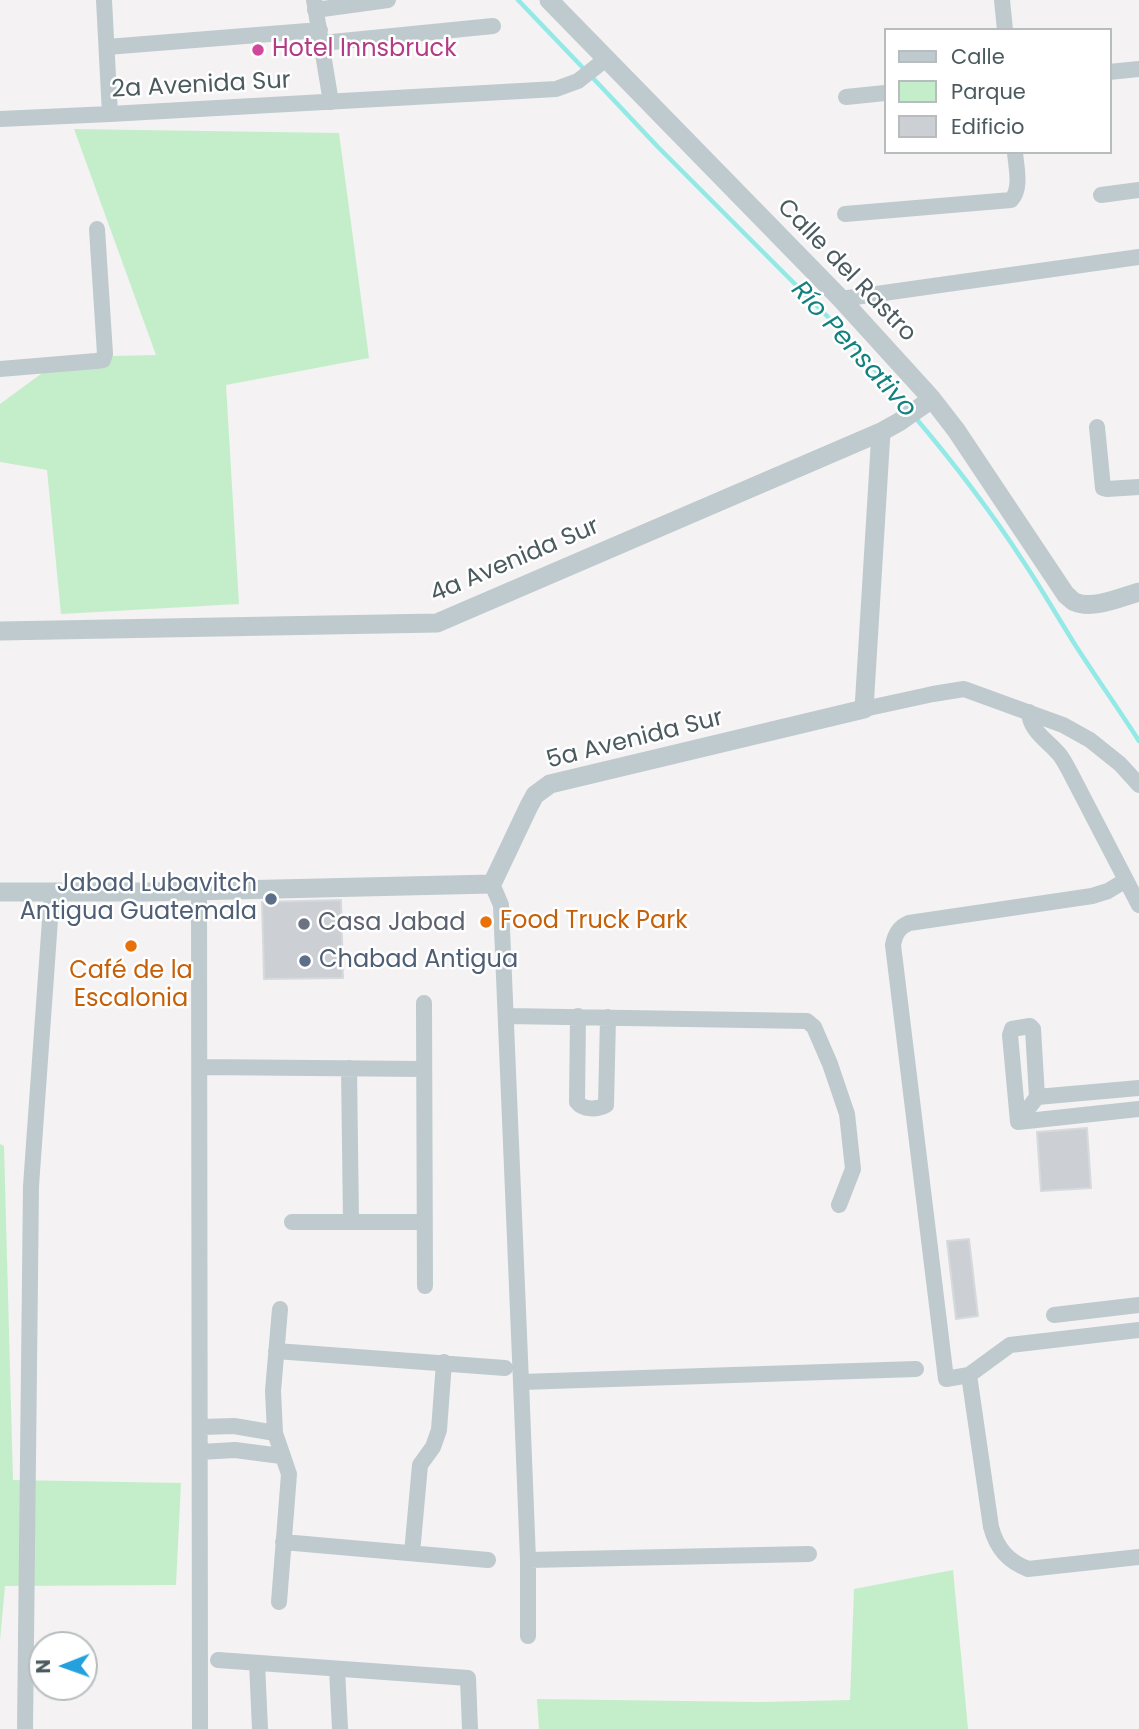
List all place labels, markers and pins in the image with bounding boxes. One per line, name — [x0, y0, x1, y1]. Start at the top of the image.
place label: Hotel Innsbruck — [272, 36, 457, 64]
marker: Hotel Innsbruck — [250, 42, 266, 58]
place label: Jabad Lubavitch Antigua Guatemala — [20, 871, 257, 927]
marker: Jabad Lubavitch Antigua Guatemala — [263, 891, 279, 907]
place label: Food Truck Park — [500, 908, 688, 936]
place label: Casa Jabad — [318, 910, 466, 938]
marker: Food Truck Park — [478, 914, 494, 930]
marker: Casa Jabad — [296, 916, 312, 932]
marker: Café de la Escalonia — [123, 938, 139, 954]
place label: Chabad Antigua — [319, 947, 518, 975]
marker: Chabad Antigua — [297, 953, 313, 969]
place label: Café de la Escalonia — [69, 958, 193, 1014]

